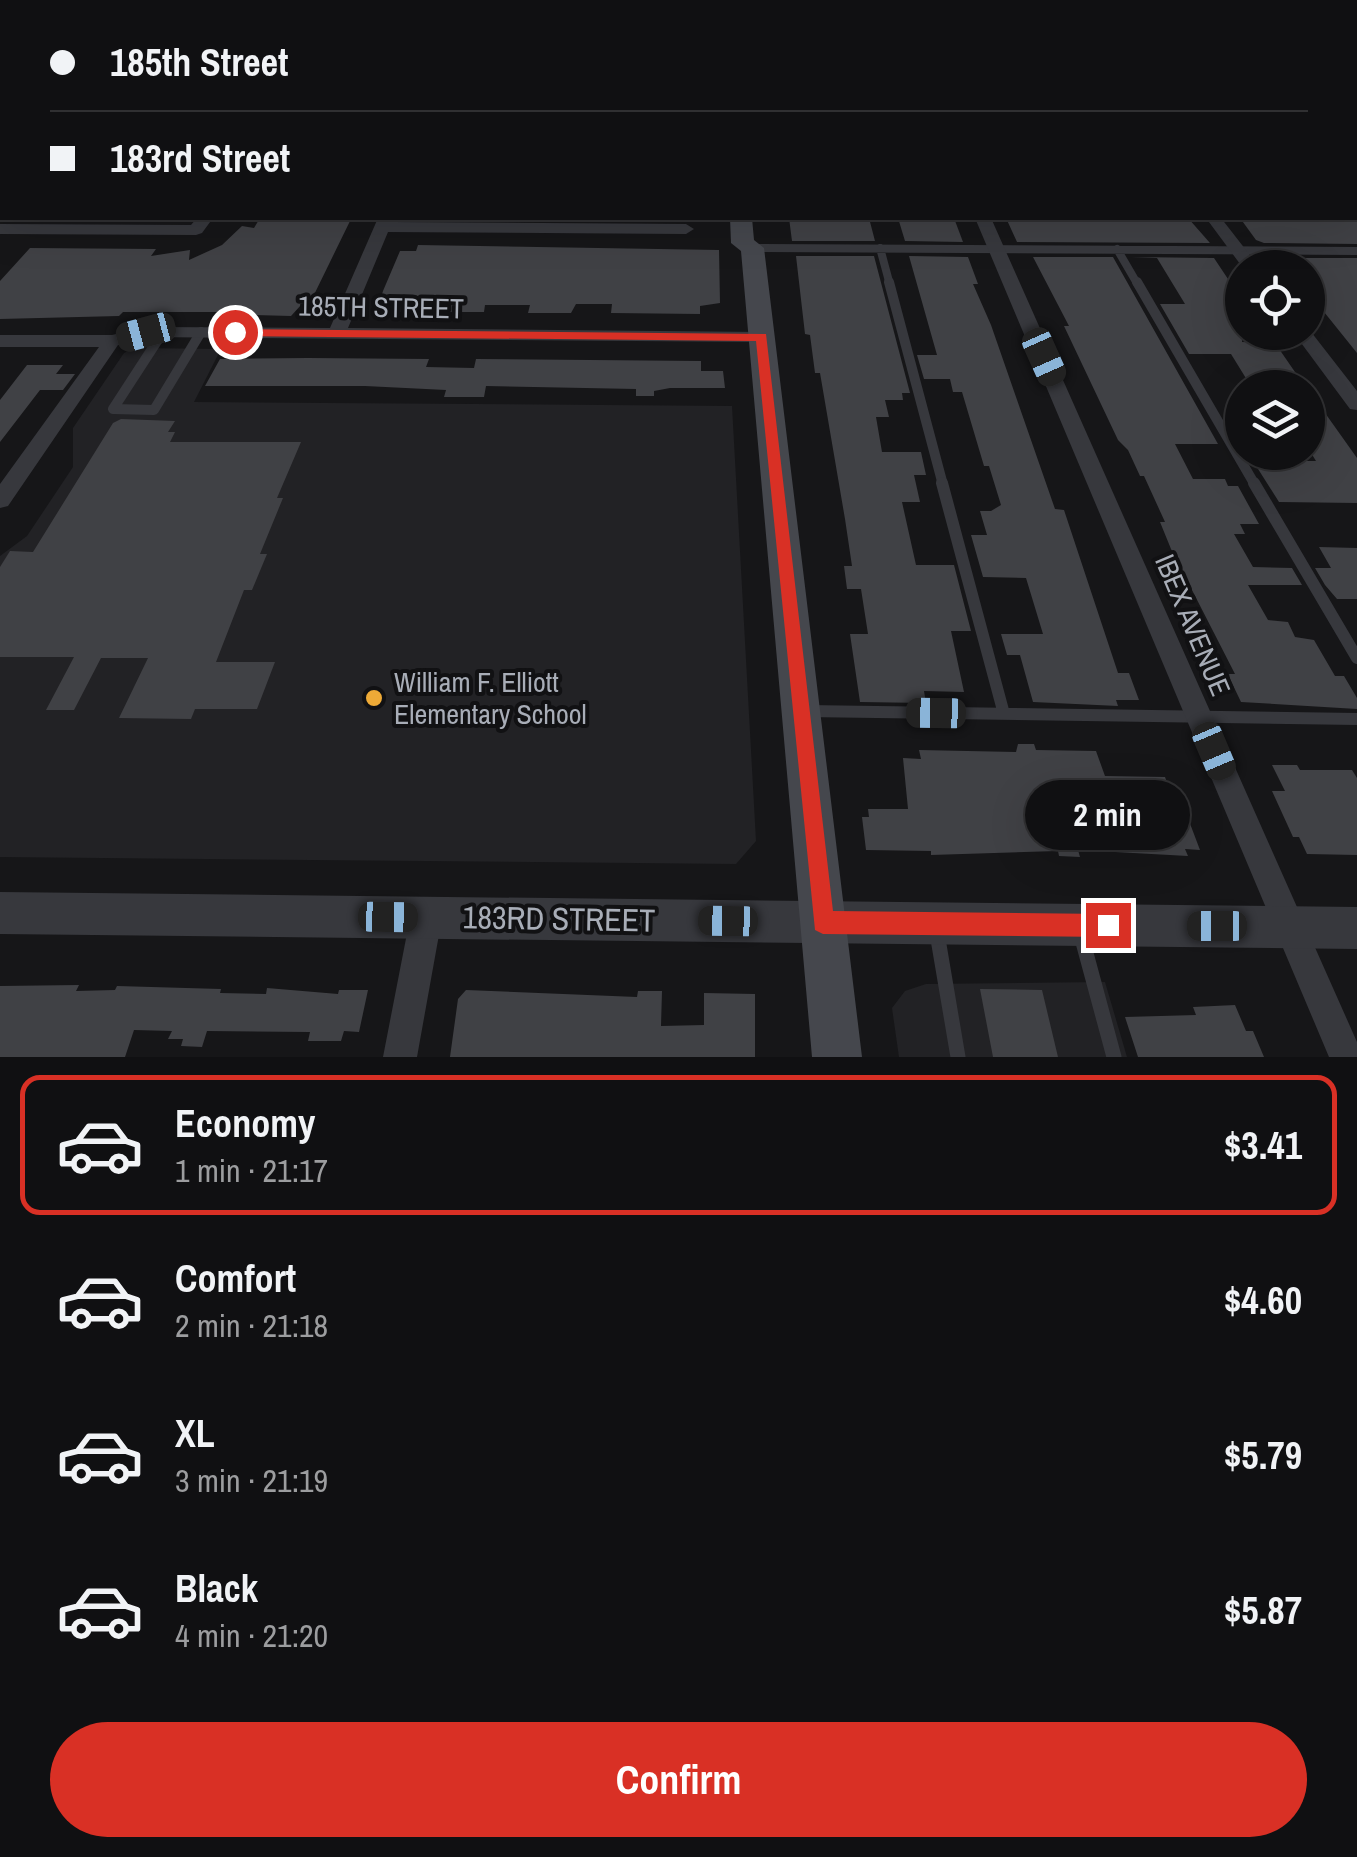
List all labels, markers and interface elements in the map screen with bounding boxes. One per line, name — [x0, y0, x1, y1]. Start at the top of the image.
text: 185th Street — [110, 37, 288, 88]
text: 183rd Street — [110, 133, 290, 184]
map controls — [1225, 250, 1325, 470]
button: locate — [1225, 250, 1325, 350]
street label: 185TH STREET — [298, 287, 464, 327]
car — [113, 310, 179, 354]
route start — [213, 310, 258, 355]
car — [1018, 323, 1070, 391]
button: layers — [1225, 370, 1325, 470]
street label: IBEX AVENUE — [1146, 548, 1240, 702]
place label: William F. Elliott Elementary School — [394, 663, 587, 733]
marker: William F. Elliott Elementary School — [363, 687, 385, 709]
car — [906, 697, 966, 729]
car — [1188, 718, 1240, 784]
callout: 2 min — [1026, 780, 1190, 850]
text: 2 min — [1073, 793, 1142, 836]
street label: 183RD STREET — [462, 895, 656, 942]
car — [358, 901, 418, 933]
route end — [1086, 903, 1131, 948]
car — [698, 905, 758, 937]
car — [1187, 911, 1247, 941]
text: Economy — [175, 1098, 315, 1149]
icon: car — [55, 1100, 145, 1190]
text: $3.41 — [1224, 1120, 1302, 1171]
text: 1 min · 21:17 — [175, 1149, 328, 1192]
text: Comfort — [175, 1253, 296, 1304]
icon: car — [55, 1255, 145, 1345]
text: $4.60 — [1224, 1275, 1302, 1326]
text: 2 min · 21:18 — [175, 1304, 328, 1347]
text: XL — [175, 1408, 215, 1459]
icon: car — [55, 1410, 145, 1500]
text: $5.79 — [1224, 1430, 1302, 1481]
text: 3 min · 21:19 — [175, 1459, 328, 1502]
text: Black — [175, 1563, 258, 1614]
icon: car — [55, 1565, 145, 1655]
text: $5.87 — [1224, 1585, 1302, 1636]
text: 4 min · 21:20 — [175, 1614, 328, 1657]
button: Confirm — [50, 1722, 1307, 1837]

